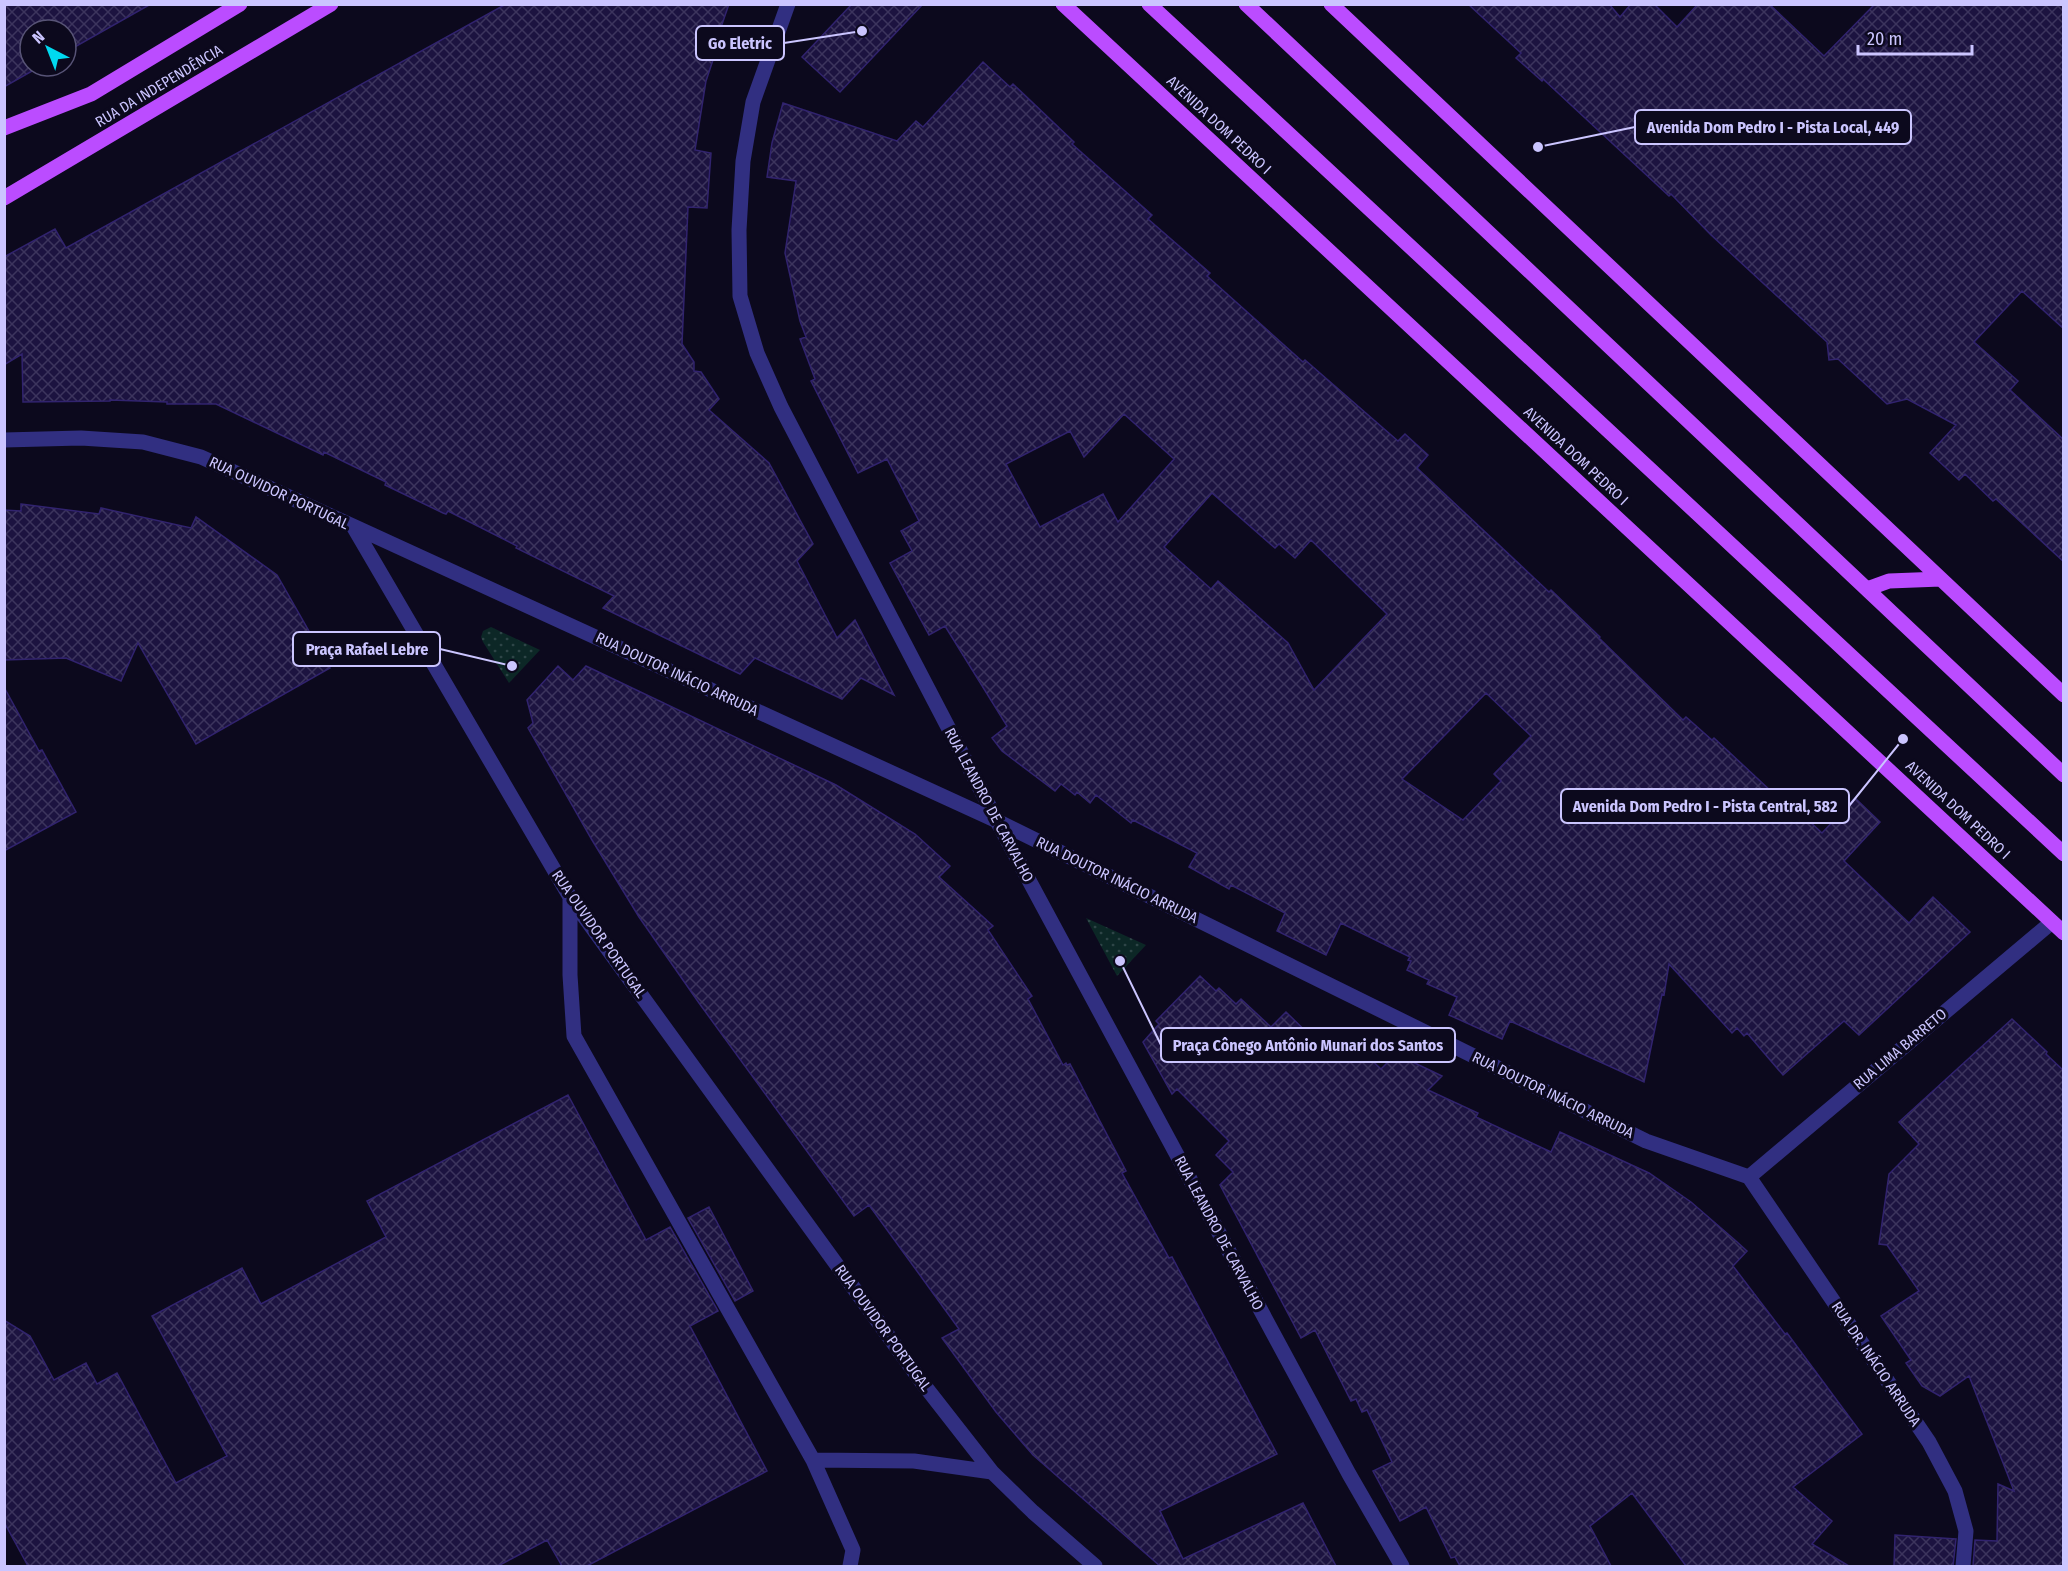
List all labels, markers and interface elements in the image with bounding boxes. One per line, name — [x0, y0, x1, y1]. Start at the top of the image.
north arrow — [18, 18, 78, 78]
scale bar — [1858, 18, 1972, 56]
callout: Go Eletric — [696, 26, 784, 60]
text: N — [28, 27, 48, 47]
text: 20 m — [1867, 28, 1902, 50]
text: Go Eletric — [708, 34, 772, 53]
street label: RUA DA INDEPENDÊNCIA — [92, 41, 226, 131]
street label: AVENIDA DOM PEDRO I — [1163, 72, 1275, 178]
callout: Avenida Dom Pedro I - Pista Local, 449 — [1635, 110, 1911, 144]
text: Avenida Dom Pedro I - Pista Local, 449 — [1646, 118, 1899, 137]
street label: AVENIDA DOM PEDRO I — [1520, 403, 1632, 509]
street label: RUA OUVIDOR PORTUGAL — [206, 453, 352, 533]
street label: RUA DOUTOR INÁCIO ARRUDA — [593, 628, 761, 720]
callout: Praça Rafael Lebre — [293, 632, 440, 666]
text: Praça Rafael Lebre — [306, 640, 428, 660]
street label: RUA LEANDRO DE CARVALHO — [941, 725, 1037, 885]
street label: AVENIDA DOM PEDRO I — [1902, 757, 2014, 863]
callout: Avenida Dom Pedro I - Pista Central, 582 — [1561, 789, 1849, 823]
text: Avenida Dom Pedro I - Pista Central, 582 — [1572, 797, 1838, 816]
street label: RUA DOUTOR INÁCIO ARRUDA — [1033, 833, 1201, 927]
street label: RUA OUVIDOR PORTUGAL — [548, 867, 650, 1002]
street label: RUA LIMA BARRETO — [1850, 1005, 1950, 1093]
callout: Praça Cônego Antônio Munari dos Santos — [1161, 1028, 1455, 1062]
text: Praça Cônego Antônio Munari dos Santos — [1173, 1036, 1443, 1056]
street label: RUA DOUTOR INÁCIO ARRUDA — [1469, 1048, 1637, 1142]
street label: RUA LEANDRO DE CARVALHO — [1171, 1153, 1267, 1313]
street label: RUA OUVIDOR PORTUGAL — [831, 1261, 935, 1395]
street label: RUA DR. INÁCIO ARRUDA — [1828, 1298, 1924, 1430]

